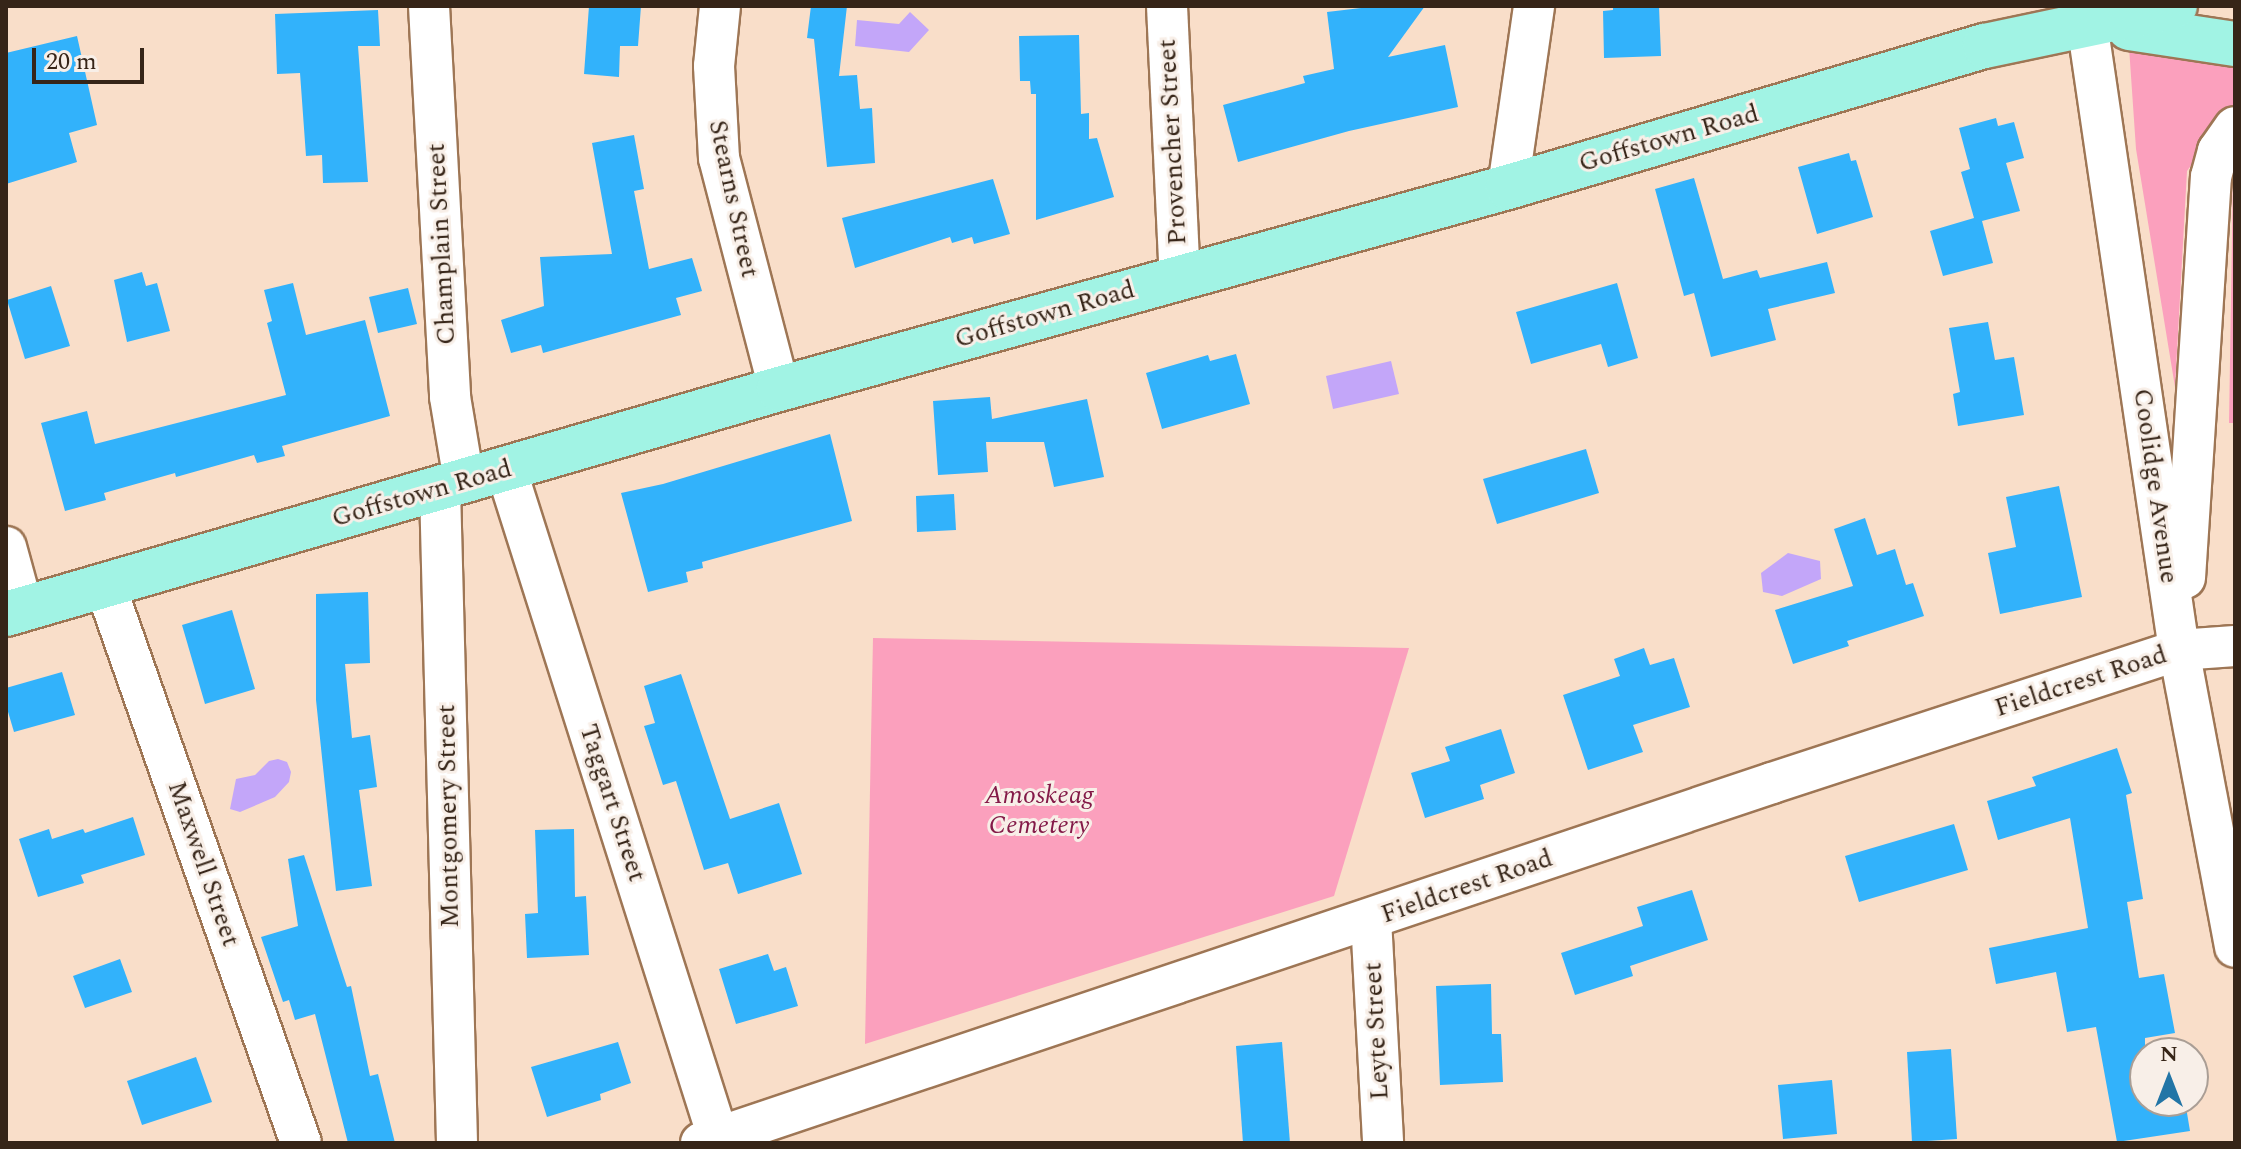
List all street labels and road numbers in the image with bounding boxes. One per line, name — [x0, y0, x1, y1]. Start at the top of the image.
street label: Provencher Street — [1152, 38, 1194, 246]
street label: Goffstown Road — [1575, 98, 1763, 180]
street label: Stearns Street — [701, 117, 765, 281]
street label: Champlain Street — [421, 142, 463, 346]
street label: Goffstown Road — [951, 274, 1139, 356]
street label: Coolidge Avenue — [2126, 387, 2184, 585]
street label: Goffstown Road — [328, 453, 516, 535]
street label: Fieldcrest Road — [1991, 639, 2171, 725]
street label: Montgomery Street — [431, 704, 467, 928]
street label: Taggart Street — [572, 720, 652, 886]
street label: Maxwell Street — [160, 777, 246, 951]
street label: Fieldcrest Road — [1377, 843, 1557, 931]
street label: Leyte Street — [1358, 961, 1396, 1101]

